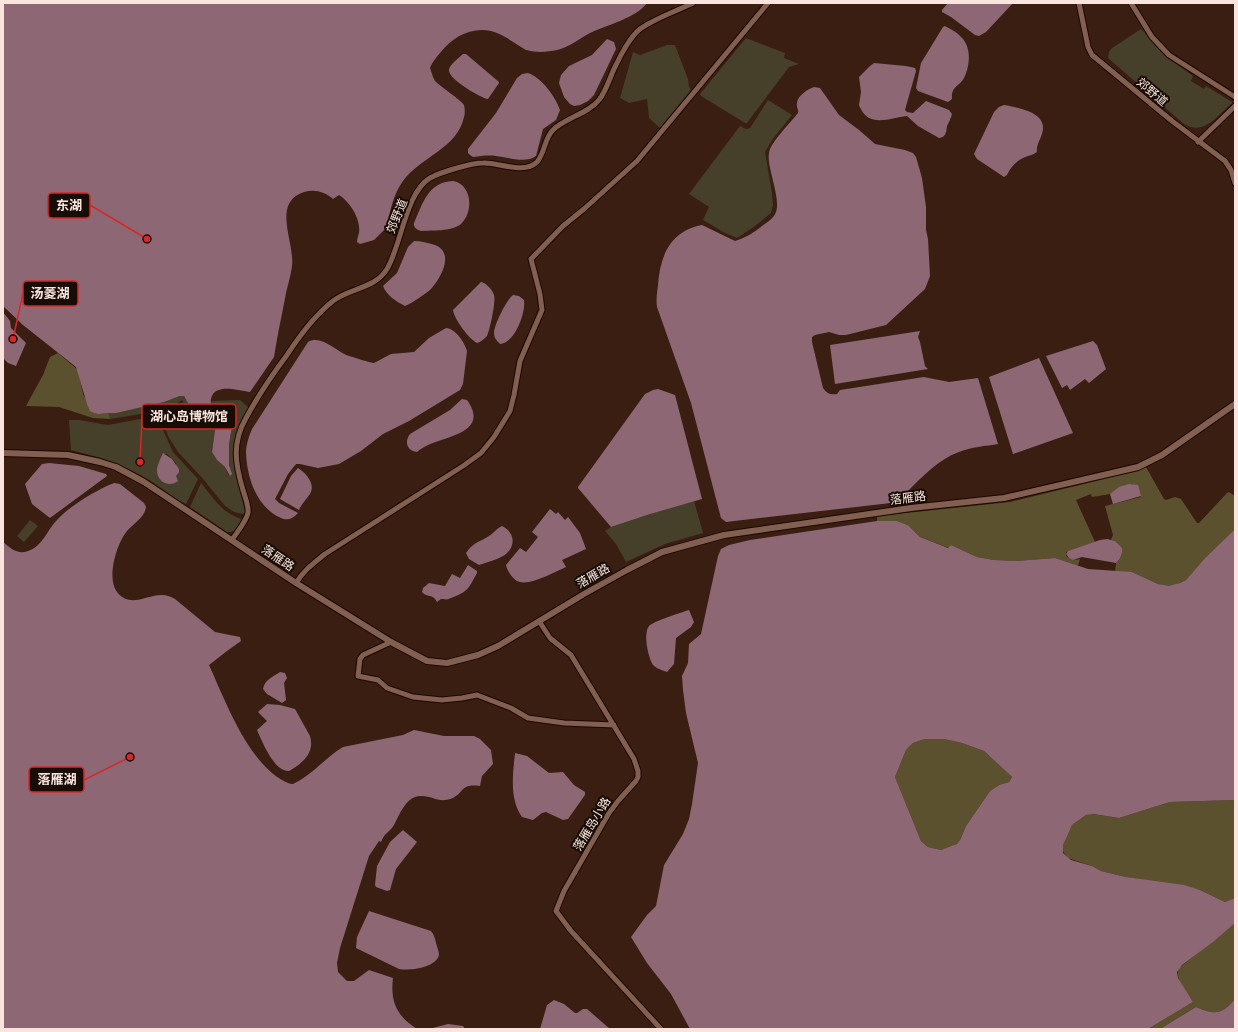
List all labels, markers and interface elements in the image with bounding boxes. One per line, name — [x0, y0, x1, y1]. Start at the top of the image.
street label: 郊野道 — [1134, 75, 1170, 109]
callout: 东湖 — [48, 193, 90, 218]
street label: 郊野道 — [384, 197, 410, 235]
text: 东湖 — [56, 198, 82, 213]
callout: 汤菱湖 — [23, 281, 78, 306]
text: 汤菱湖 — [30, 286, 70, 301]
callout: 湖心岛博物馆 — [142, 404, 236, 429]
text: 湖心岛博物馆 — [150, 409, 228, 424]
street label: 落雁路 — [889, 489, 927, 507]
street label: 落雁路 — [259, 542, 297, 574]
street label: 落雁路 — [574, 561, 612, 591]
callout: 落雁湖 — [29, 767, 84, 792]
text: 落雁湖 — [37, 772, 77, 787]
street label: 落雁岛小路 — [571, 795, 613, 853]

